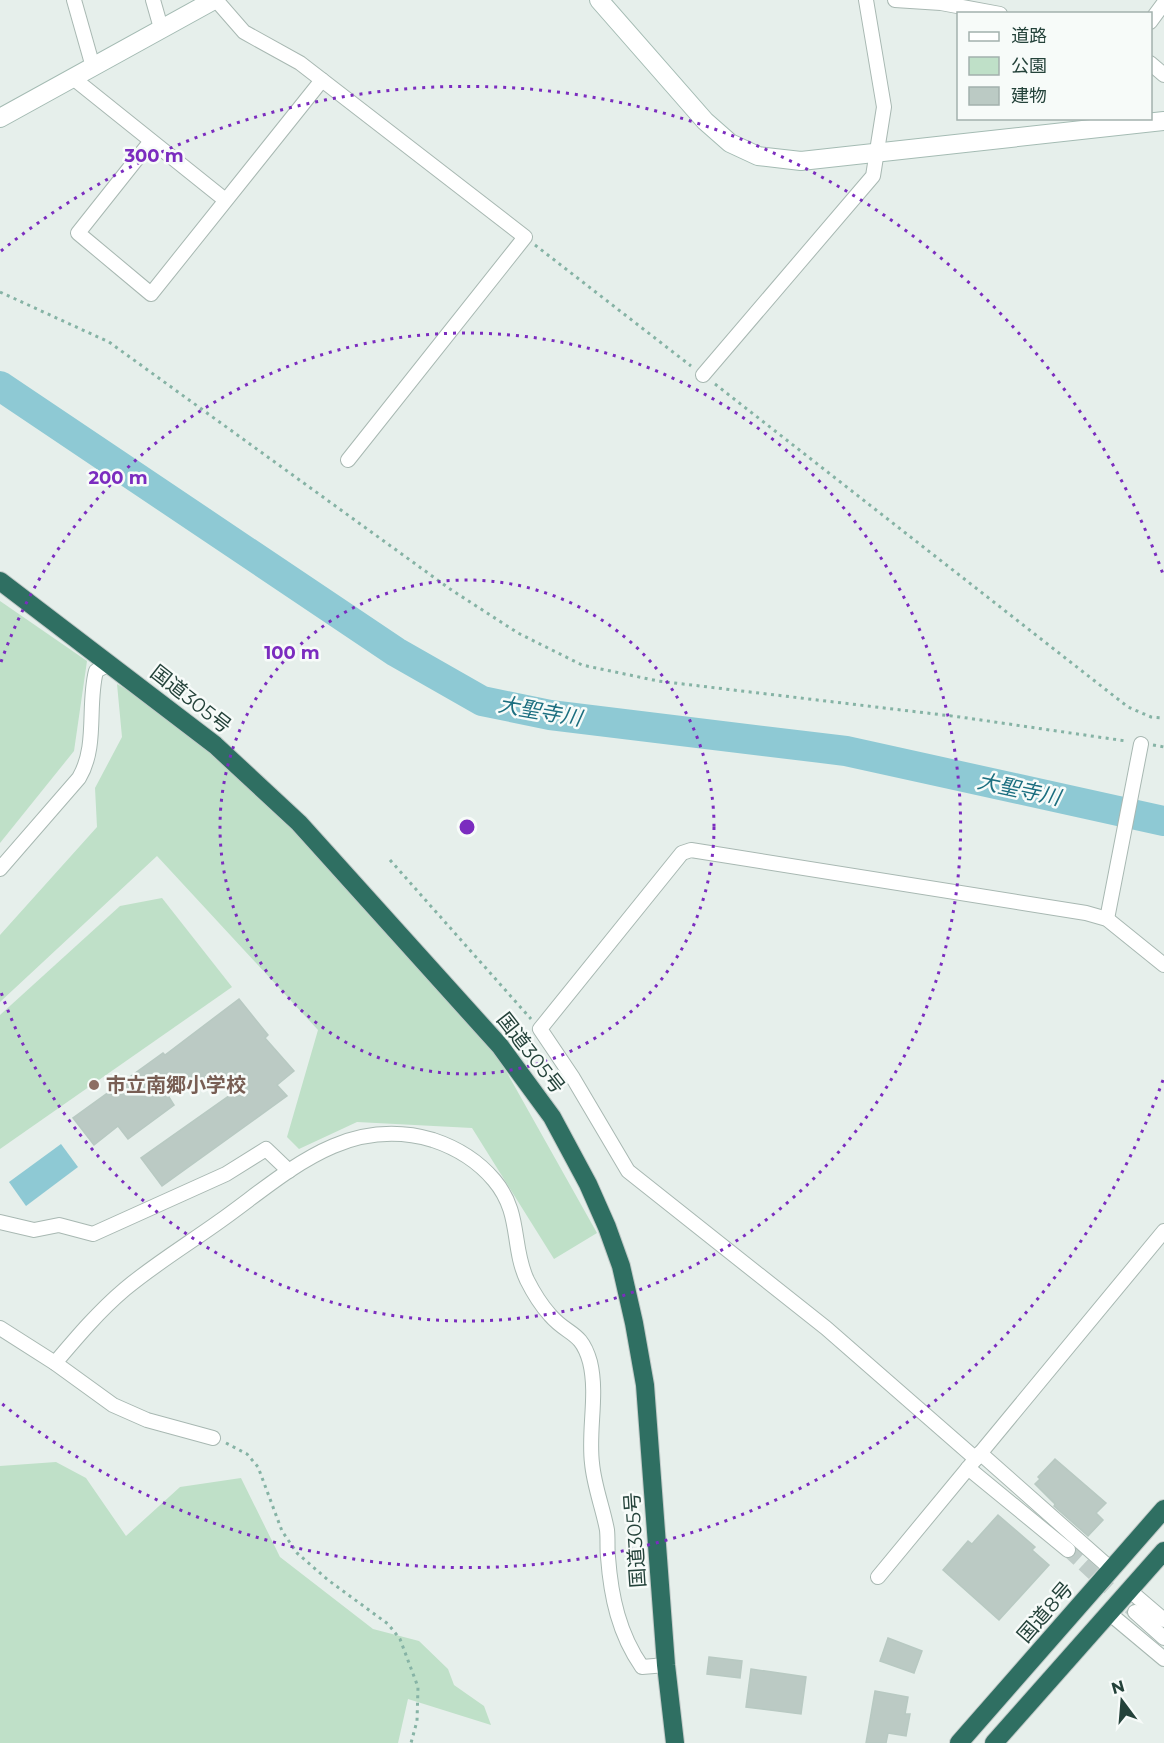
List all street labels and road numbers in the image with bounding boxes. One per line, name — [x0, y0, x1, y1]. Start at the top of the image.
street label: 国道305号 — [146, 660, 236, 738]
street label: 国道305号 — [492, 1008, 570, 1098]
street label: 国道305号 — [620, 1491, 650, 1589]
street label: 国道8号 — [1012, 1577, 1078, 1647]

